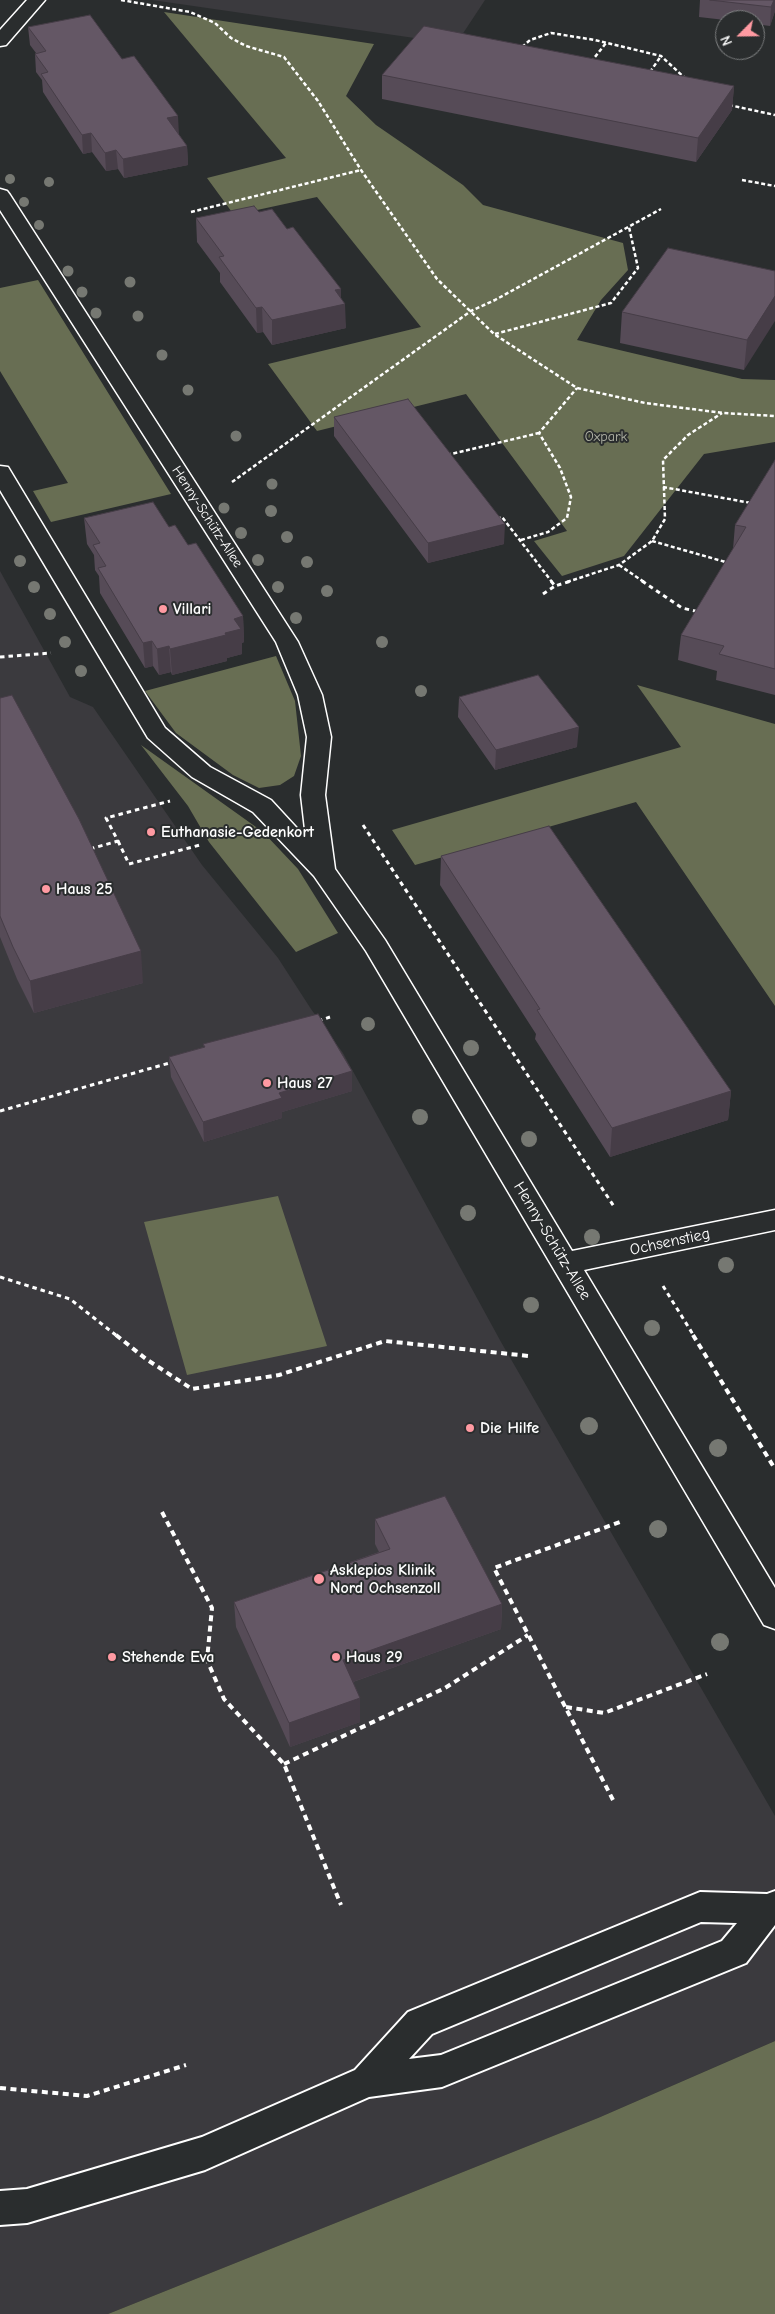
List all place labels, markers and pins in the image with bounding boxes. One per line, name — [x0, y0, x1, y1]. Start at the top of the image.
place label: Villari — [173, 599, 212, 619]
marker: Villari — [157, 603, 169, 615]
place label: Euthanasie-Gedenkort — [161, 822, 314, 842]
marker: Euthanasie-Gedenkort — [145, 826, 157, 838]
place label: Haus 25 — [56, 879, 113, 899]
marker: Haus 25 — [40, 883, 52, 895]
place label: Haus 27 — [277, 1073, 332, 1093]
marker: Haus 27 — [261, 1077, 273, 1089]
place label: Die Hilfe — [480, 1418, 539, 1438]
marker: Die Hilfe — [464, 1422, 476, 1434]
place label: Asklepios Klinik Nord Ochsenzoll — [330, 1560, 441, 1598]
marker: Asklepios Klinik Nord Ochsenzoll — [312, 1572, 326, 1586]
place label: Stehende Eva — [122, 1647, 214, 1667]
place label: Haus 29 — [346, 1647, 403, 1667]
marker: Stehende Eva — [106, 1651, 118, 1663]
marker: Haus 29 — [330, 1651, 342, 1663]

